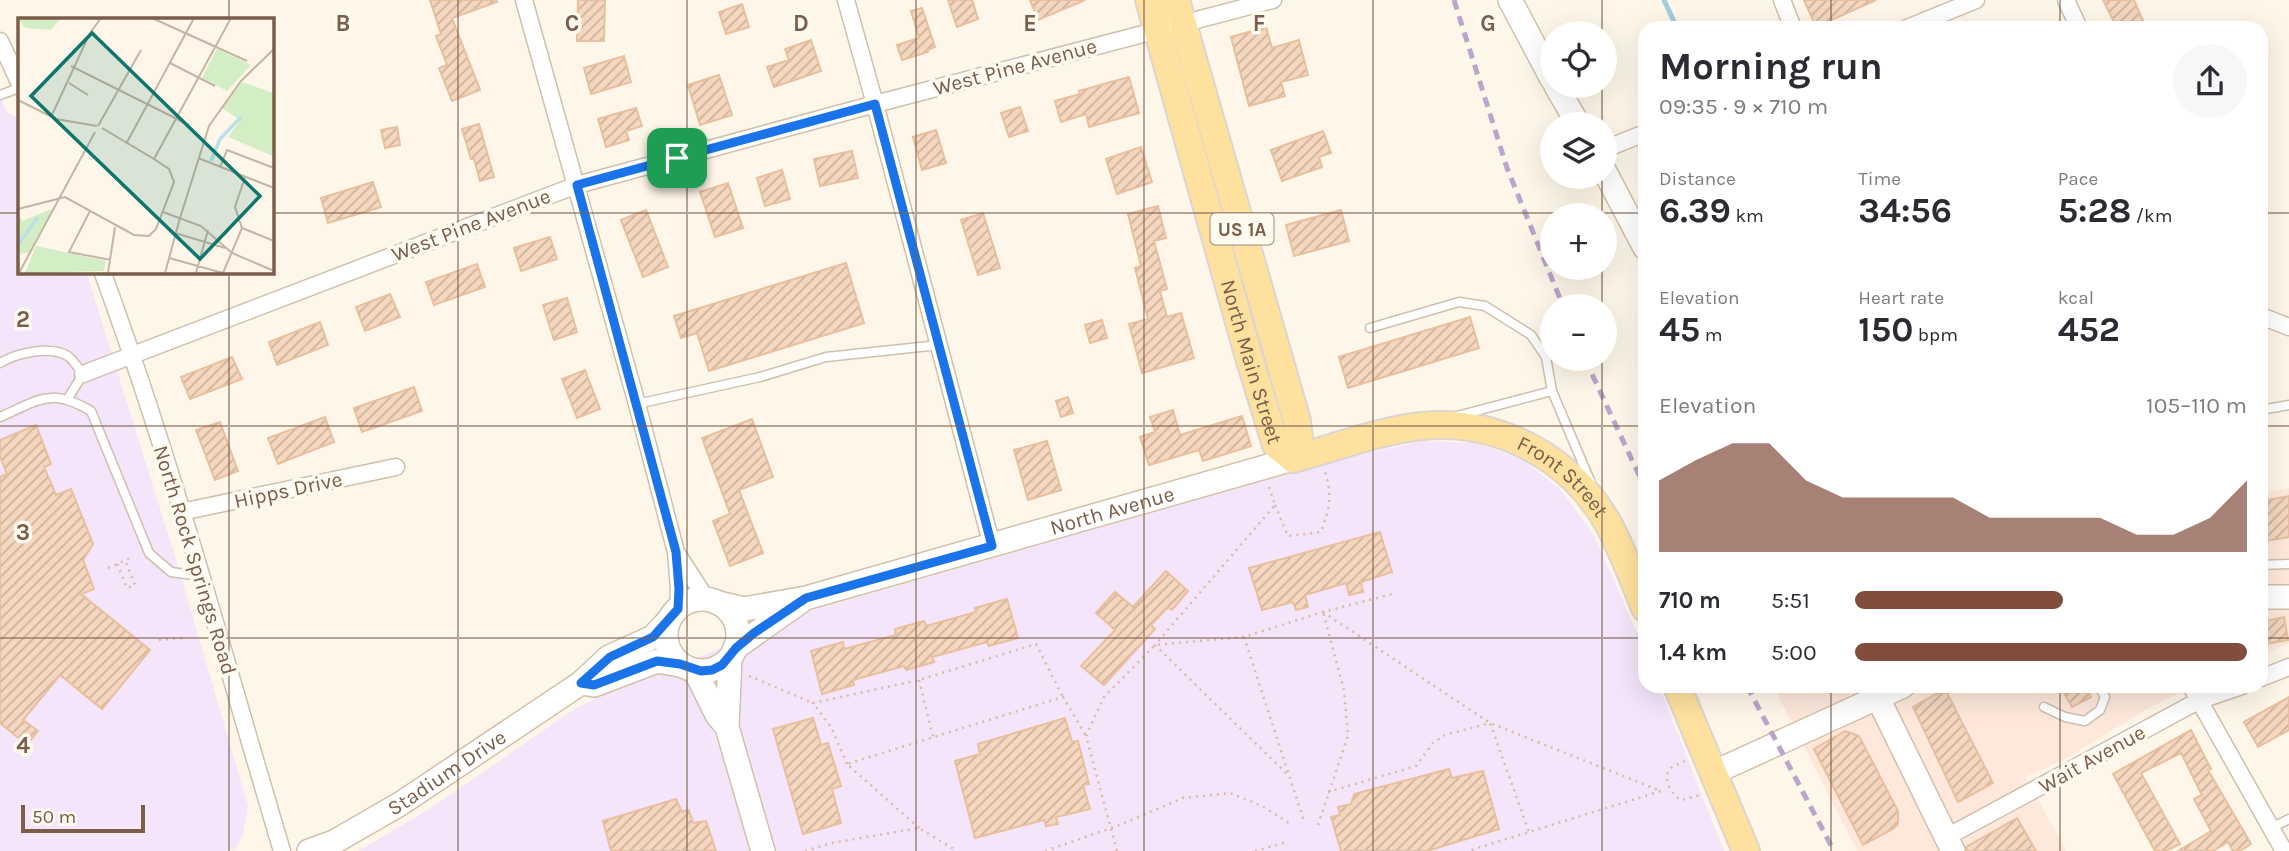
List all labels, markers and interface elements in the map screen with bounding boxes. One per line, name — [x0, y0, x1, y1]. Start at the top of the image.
text: B — [336, 10, 350, 37]
text: C — [565, 10, 579, 37]
text: D — [793, 10, 809, 37]
text: E — [1023, 10, 1037, 37]
text: F — [1253, 10, 1265, 37]
text: G — [1480, 10, 1496, 37]
inset map — [18, 18, 273, 273]
map controls — [1540, 21, 1617, 371]
button: locate — [1540, 21, 1617, 98]
street label: West Pine Avenue — [931, 34, 1099, 100]
text: Morning run — [1659, 44, 1883, 89]
button: share — [2173, 44, 2247, 118]
text: 09:35 · 9 × 710 m — [1659, 93, 1828, 120]
button: layers — [1540, 112, 1617, 189]
pin — [647, 128, 707, 188]
icon: arrive — [658, 139, 696, 177]
text: Distance — [1659, 168, 1736, 190]
text: Time — [1858, 168, 1901, 190]
text: Pace — [2058, 168, 2098, 190]
street label: West Pine Avenue — [388, 184, 554, 266]
text: 6.39 — [1659, 190, 1731, 231]
text: 34:56 — [1858, 190, 1952, 231]
text: 5:28 — [2058, 190, 2131, 231]
button: + — [1540, 203, 1617, 280]
text: km — [1731, 205, 1764, 227]
text: /km — [2131, 205, 2172, 227]
road number: US 1A — [1210, 214, 1274, 244]
street label: North Main Street — [1216, 277, 1287, 447]
text: Elevation — [1659, 287, 1739, 309]
text: Heart rate — [1858, 287, 1944, 309]
text: kcal — [2058, 287, 2094, 309]
button: − — [1540, 294, 1617, 371]
text: 2 — [16, 306, 30, 333]
text: 45 — [1659, 309, 1700, 350]
text: 150 — [1858, 309, 1913, 350]
text: 452 — [2058, 309, 2120, 350]
text: m — [1700, 324, 1723, 346]
text: bpm — [1913, 324, 1958, 346]
text: Elevation — [1659, 392, 1756, 419]
text: 105–110 m — [2146, 392, 2247, 419]
street label: Front Street — [1513, 431, 1613, 522]
street label: North Rock Springs Road — [149, 442, 241, 678]
street label: Hipps Drive — [232, 467, 344, 513]
street label: North Avenue — [1047, 481, 1177, 540]
text: 3 — [16, 519, 30, 546]
text: 710 m — [1659, 587, 1721, 614]
text: 5:51 — [1771, 587, 1810, 614]
text: 1.4 km — [1659, 639, 1727, 666]
text: 5:00 — [1771, 639, 1817, 666]
street label: Wait Avenue — [2035, 720, 2149, 798]
street label: Stadium Drive — [383, 725, 511, 821]
text: 4 — [16, 732, 30, 759]
scale bar — [21, 802, 145, 834]
text: 50 m — [32, 806, 76, 828]

